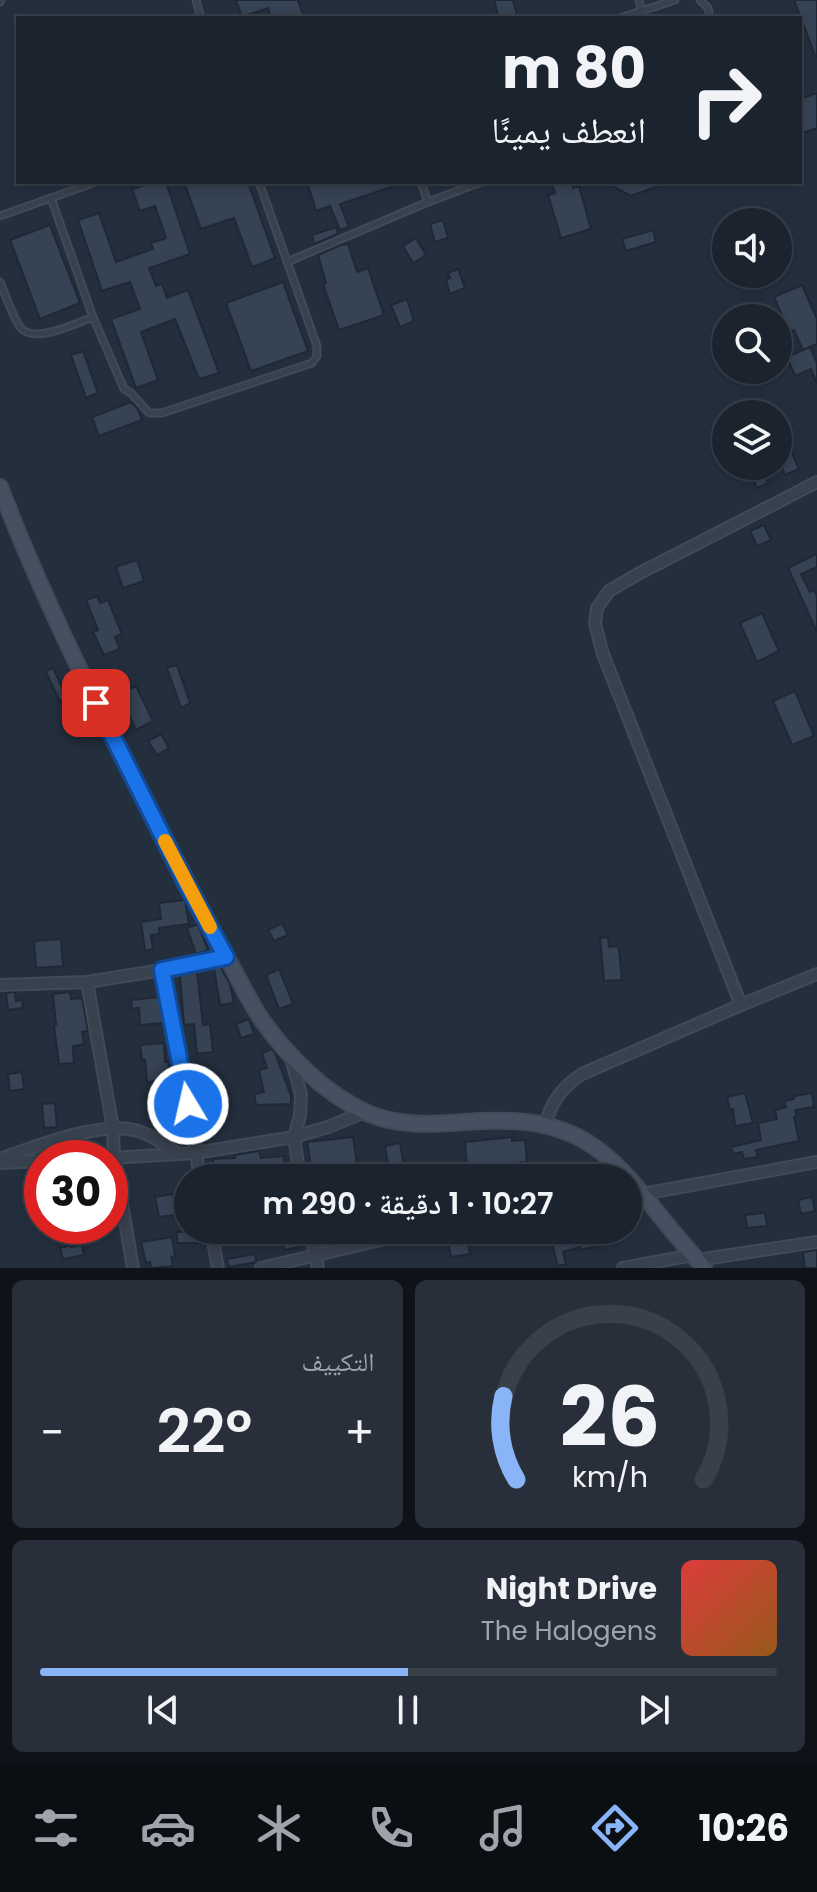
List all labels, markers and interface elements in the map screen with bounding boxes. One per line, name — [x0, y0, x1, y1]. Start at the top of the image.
text: 80 m — [502, 29, 646, 108]
icon: right — [674, 48, 778, 152]
text: انعطف يمينًا — [491, 105, 646, 156]
map controls — [712, 208, 792, 480]
button: sound — [712, 208, 792, 288]
button: search — [712, 304, 792, 384]
button: layers — [712, 400, 792, 480]
pin — [62, 669, 130, 737]
icon: arrive — [74, 681, 118, 725]
position arrow — [146, 1062, 230, 1146]
speed limit sign: 30 — [24, 1140, 128, 1244]
text: 10:27 · 1 دقيقة · 290 m — [263, 1182, 553, 1225]
text: التكييف — [302, 1344, 375, 1380]
text: 26 — [559, 1359, 660, 1475]
text: 22° — [157, 1390, 252, 1474]
text: − — [40, 1402, 64, 1463]
text: + — [344, 1402, 375, 1463]
text: km/h — [572, 1457, 648, 1497]
text: Night Drive — [486, 1567, 657, 1610]
text: The Halogens — [481, 1613, 657, 1649]
icon: previous — [141, 1688, 185, 1732]
icon: pause — [386, 1688, 430, 1732]
icon: next — [632, 1688, 676, 1732]
icon: filters — [28, 1800, 84, 1856]
icon: car — [140, 1800, 196, 1856]
icon: climate — [251, 1800, 307, 1856]
icon: phone — [363, 1800, 419, 1856]
icon: music — [475, 1800, 531, 1856]
icon: directions — [587, 1800, 643, 1856]
text: 10:26 — [698, 1803, 789, 1854]

